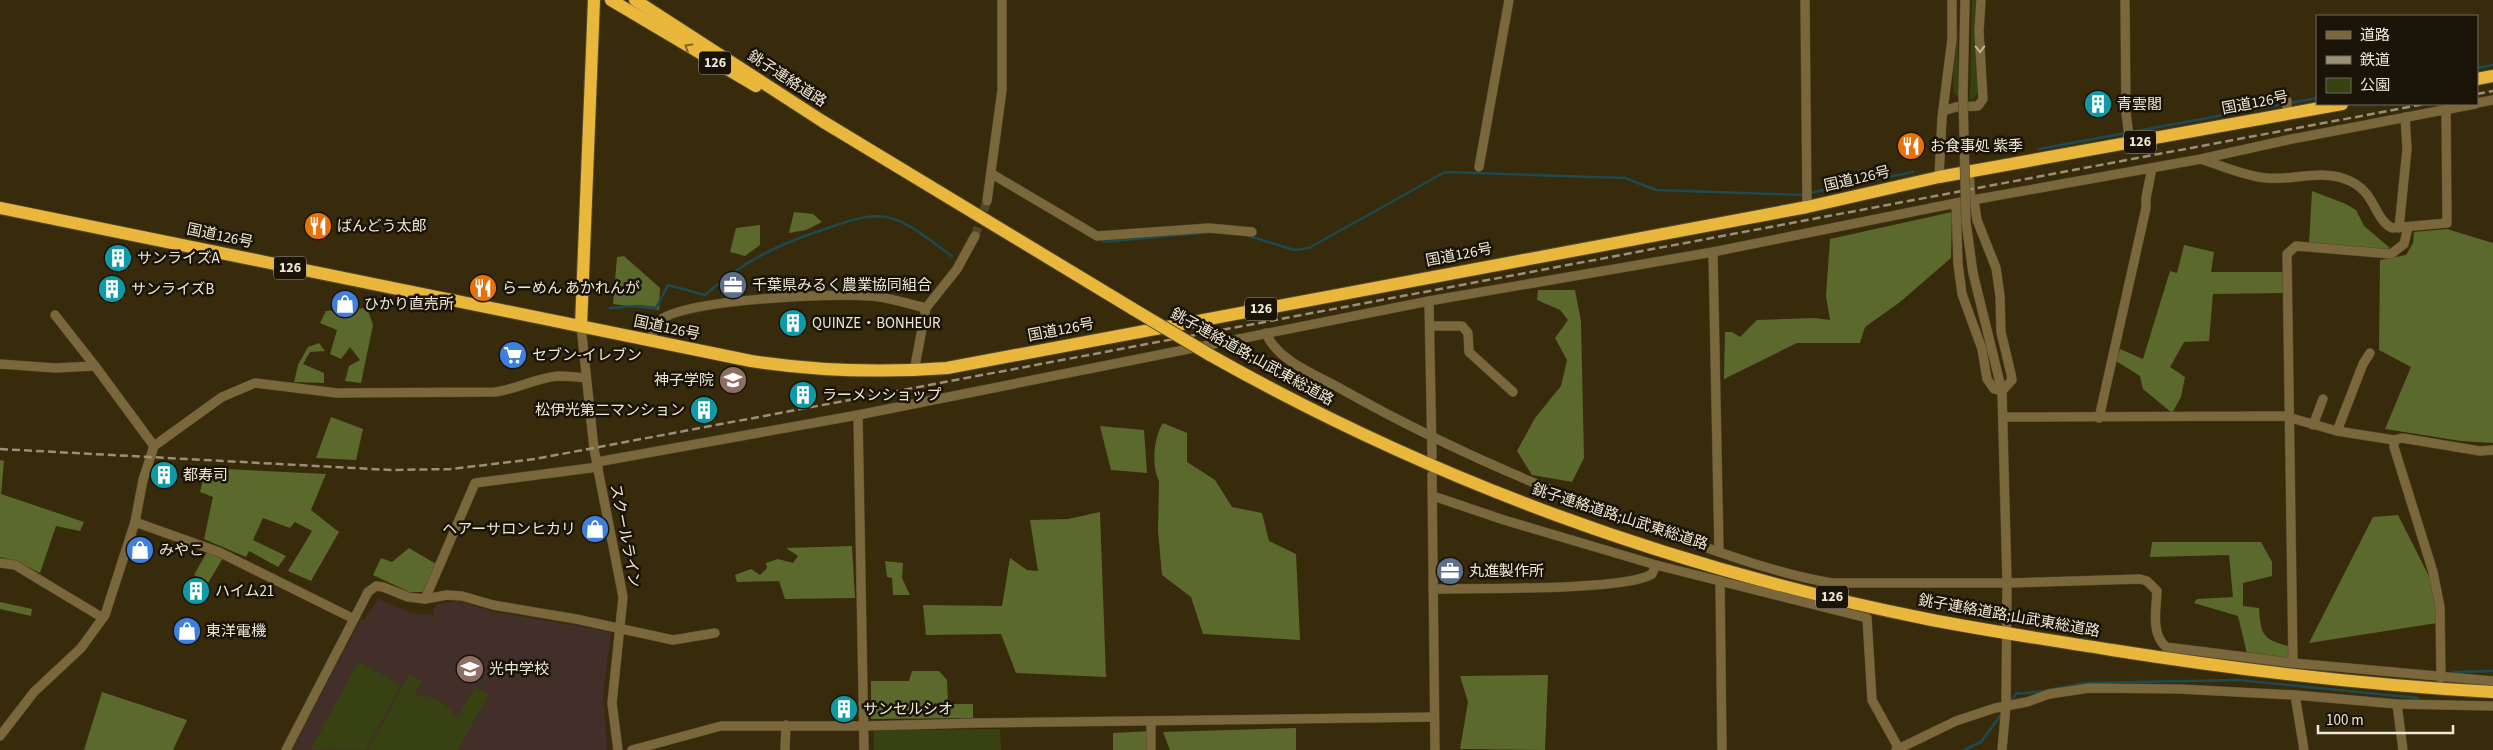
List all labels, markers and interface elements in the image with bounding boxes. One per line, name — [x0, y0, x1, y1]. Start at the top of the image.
legend — [2316, 15, 2478, 105]
text: 道路 — [2360, 25, 2390, 46]
one-way arrow — [684, 43, 693, 53]
one-way arrow — [1975, 45, 1985, 53]
street label: 銚子連絡道路 — [744, 46, 830, 112]
text: 鉄道 — [2360, 50, 2390, 71]
road number: 126 — [699, 52, 731, 74]
text: 公園 — [2360, 75, 2390, 96]
street label: 国道126号 — [2220, 86, 2290, 120]
building icon: 青雲閣 — [2083, 89, 2113, 119]
place label: 青雲閣 — [2117, 94, 2162, 115]
road number: 126 — [2124, 130, 2156, 154]
restaurant icon: お食事処 紫季 — [1896, 131, 1926, 161]
place label: お食事処 紫季 — [1930, 136, 2023, 157]
street label: 国道126号 — [1822, 161, 1892, 197]
restaurant icon: ばんどう太郎 — [303, 211, 333, 241]
place label: ばんどう太郎 — [337, 216, 427, 237]
street label: 国道126号 — [185, 219, 255, 253]
street label: 国道126号 — [1424, 238, 1494, 272]
building icon: サンライズA — [103, 243, 133, 273]
place label: サンライズA — [137, 248, 221, 269]
road number: 126 — [274, 256, 306, 280]
office icon: 千葉県みるく農業協同組合 — [718, 270, 748, 300]
restaurant icon: らーめん あかれんが — [468, 273, 498, 303]
building icon: サンライズB — [97, 274, 127, 304]
place label: 千葉県みるく農業協同組合 — [752, 275, 932, 296]
place label: らーめん あかれんが — [502, 278, 640, 299]
place label: サンライズB — [131, 279, 215, 300]
shop icon: ひかり直売所 — [330, 289, 360, 319]
place label: ひかり直売所 — [364, 294, 454, 315]
road number: 126 — [1245, 298, 1277, 320]
street label: 銚子連絡道路;山武東総道路 — [1167, 303, 1337, 411]
building icon: QUINZE・BONHEUR — [778, 308, 808, 338]
street label: 国道126号 — [632, 311, 702, 345]
place label: QUINZE・BONHEUR — [812, 313, 941, 334]
street label: 国道126号 — [1026, 313, 1096, 347]
supermarket icon: セブン-イレブン — [498, 340, 528, 370]
place label: セブン-イレブン — [532, 345, 642, 366]
school or university icon: 神子学院 — [718, 365, 748, 395]
place label: 神子学院 — [654, 370, 714, 391]
building icon: ラーメンショップ — [788, 380, 818, 410]
place label: ラーメンショップ — [822, 385, 941, 406]
building icon: 松伊光第二マンション — [689, 395, 719, 425]
place label: 松伊光第二マンション — [535, 400, 685, 421]
building icon: 都寿司 — [149, 460, 179, 490]
place label: 都寿司 — [183, 465, 228, 486]
street label: 銚子連絡道路;山武東総道路 — [1529, 479, 1711, 555]
street label: スクールライン — [605, 482, 645, 590]
shop icon: ヘアーサロンヒカリ — [580, 514, 610, 544]
place label: ヘアーサロンヒカリ — [442, 519, 576, 540]
shop icon: みやこ — [125, 535, 155, 565]
place label: みやこ — [159, 540, 204, 561]
office icon: 丸進製作所 — [1435, 556, 1465, 586]
place label: 丸進製作所 — [1469, 561, 1544, 582]
building icon: ハイム21 — [181, 576, 211, 606]
place label: ハイム21 — [215, 581, 274, 602]
road number: 126 — [1816, 586, 1848, 608]
street label: 銚子連絡道路;山武東総道路 — [1917, 590, 2101, 642]
shop icon: 東洋電機 — [172, 616, 202, 646]
place label: 東洋電機 — [206, 621, 266, 642]
school or university icon: 光中学校 — [455, 654, 485, 684]
place label: 光中学校 — [489, 659, 549, 680]
building icon: サンセルシオ — [829, 694, 859, 724]
place label: サンセルシオ — [863, 699, 953, 720]
scale bar — [2318, 702, 2453, 734]
text: 100 m — [2326, 710, 2364, 731]

